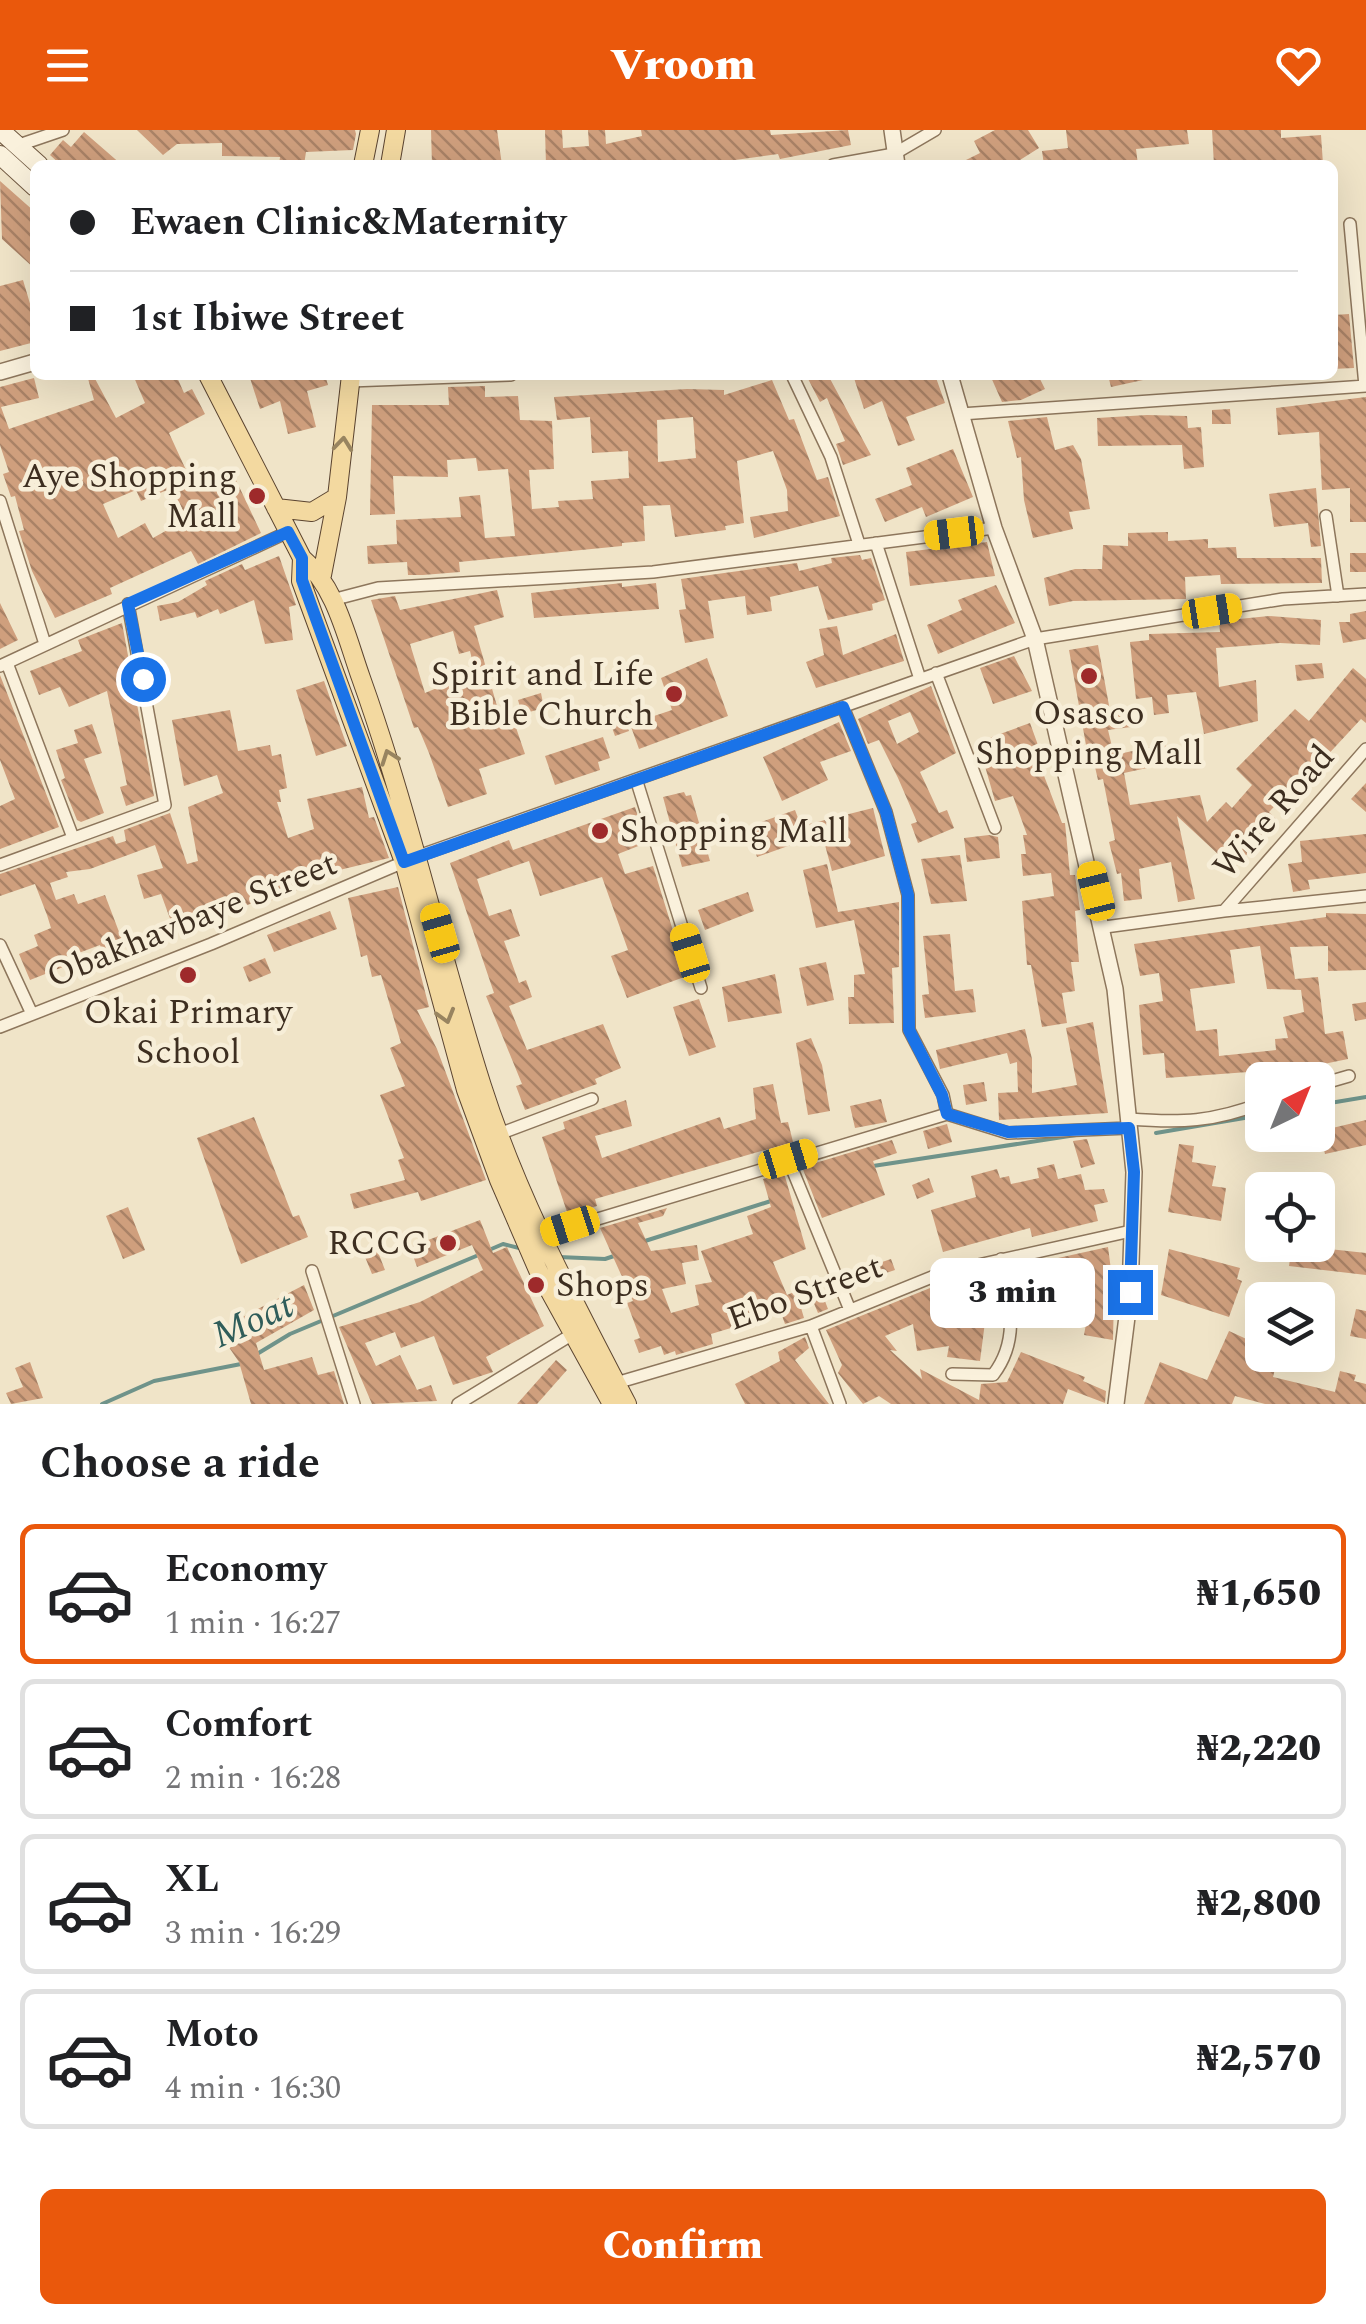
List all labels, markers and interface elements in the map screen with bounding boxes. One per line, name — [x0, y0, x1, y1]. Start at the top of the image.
text: Vroom — [610, 31, 756, 100]
icon: menu — [40, 38, 95, 93]
icon: heart — [1271, 38, 1326, 93]
text: Ewaen Clinic&Maternity — [130, 194, 566, 252]
text: 1st Ibiwe Street — [130, 290, 404, 348]
one-way arrow — [332, 436, 353, 452]
place label: Aye Shopping Mall — [22, 450, 237, 543]
marker: Aye Shopping Mall — [246, 485, 268, 507]
car — [922, 514, 986, 552]
car — [1180, 591, 1244, 631]
place label: Spirit and Life Bible Church — [431, 648, 654, 741]
route start — [121, 657, 166, 702]
marker: Osasco Shopping Mall — [1078, 665, 1100, 687]
marker: Spirit and Life Bible Church — [663, 683, 685, 705]
place label: Osasco Shopping Mall — [975, 687, 1203, 780]
street label: Wire Road — [1200, 733, 1348, 891]
one-way arrow — [380, 749, 401, 766]
place label: Shopping Mall — [620, 805, 848, 858]
marker: Shopping Mall — [589, 820, 611, 842]
street label: Obakhavbaye Street — [39, 837, 345, 1003]
car — [1074, 858, 1118, 924]
car — [417, 900, 463, 966]
car — [667, 920, 713, 986]
marker: Okai Primary School — [177, 964, 199, 986]
place label: Okai Primary School — [84, 986, 294, 1079]
one-way arrow — [434, 1007, 455, 1024]
north arrow — [1245, 1062, 1335, 1152]
map controls — [1245, 1062, 1335, 1372]
car — [755, 1136, 821, 1182]
button: locate — [1245, 1172, 1335, 1262]
car — [537, 1202, 603, 1250]
place label: RCCG — [327, 1217, 428, 1270]
marker: RCCG — [437, 1232, 459, 1254]
street label: Ebo Street — [720, 1240, 890, 1346]
callout: 3 min — [930, 1257, 1095, 1327]
place label: Shops — [556, 1259, 649, 1312]
text: 3 min — [968, 1268, 1057, 1317]
route end — [1108, 1270, 1153, 1315]
marker: Shops — [525, 1274, 547, 1296]
water label: Moat — [203, 1277, 304, 1365]
button: layers — [1245, 1282, 1335, 1372]
text: Choose a ride — [40, 1429, 320, 1498]
text: Economy — [165, 1541, 326, 1599]
icon: car — [45, 1549, 135, 1639]
text: ₦1,650 — [1196, 1565, 1321, 1623]
text: 1 min · 16:27 — [165, 1599, 341, 1648]
text: Comfort — [165, 1696, 312, 1754]
icon: car — [45, 1704, 135, 1794]
text: ₦2,220 — [1196, 1720, 1321, 1778]
text: 2 min · 16:28 — [165, 1754, 341, 1803]
text: XL — [165, 1851, 219, 1909]
icon: car — [45, 1859, 135, 1949]
text: ₦2,800 — [1196, 1875, 1321, 1933]
text: 3 min · 16:29 — [165, 1909, 341, 1958]
text: Moto — [165, 2006, 259, 2064]
icon: car — [45, 2014, 135, 2104]
text: ₦2,570 — [1196, 2030, 1321, 2088]
text: 4 min · 16:30 — [165, 2064, 341, 2113]
button: Confirm — [40, 2189, 1326, 2304]

